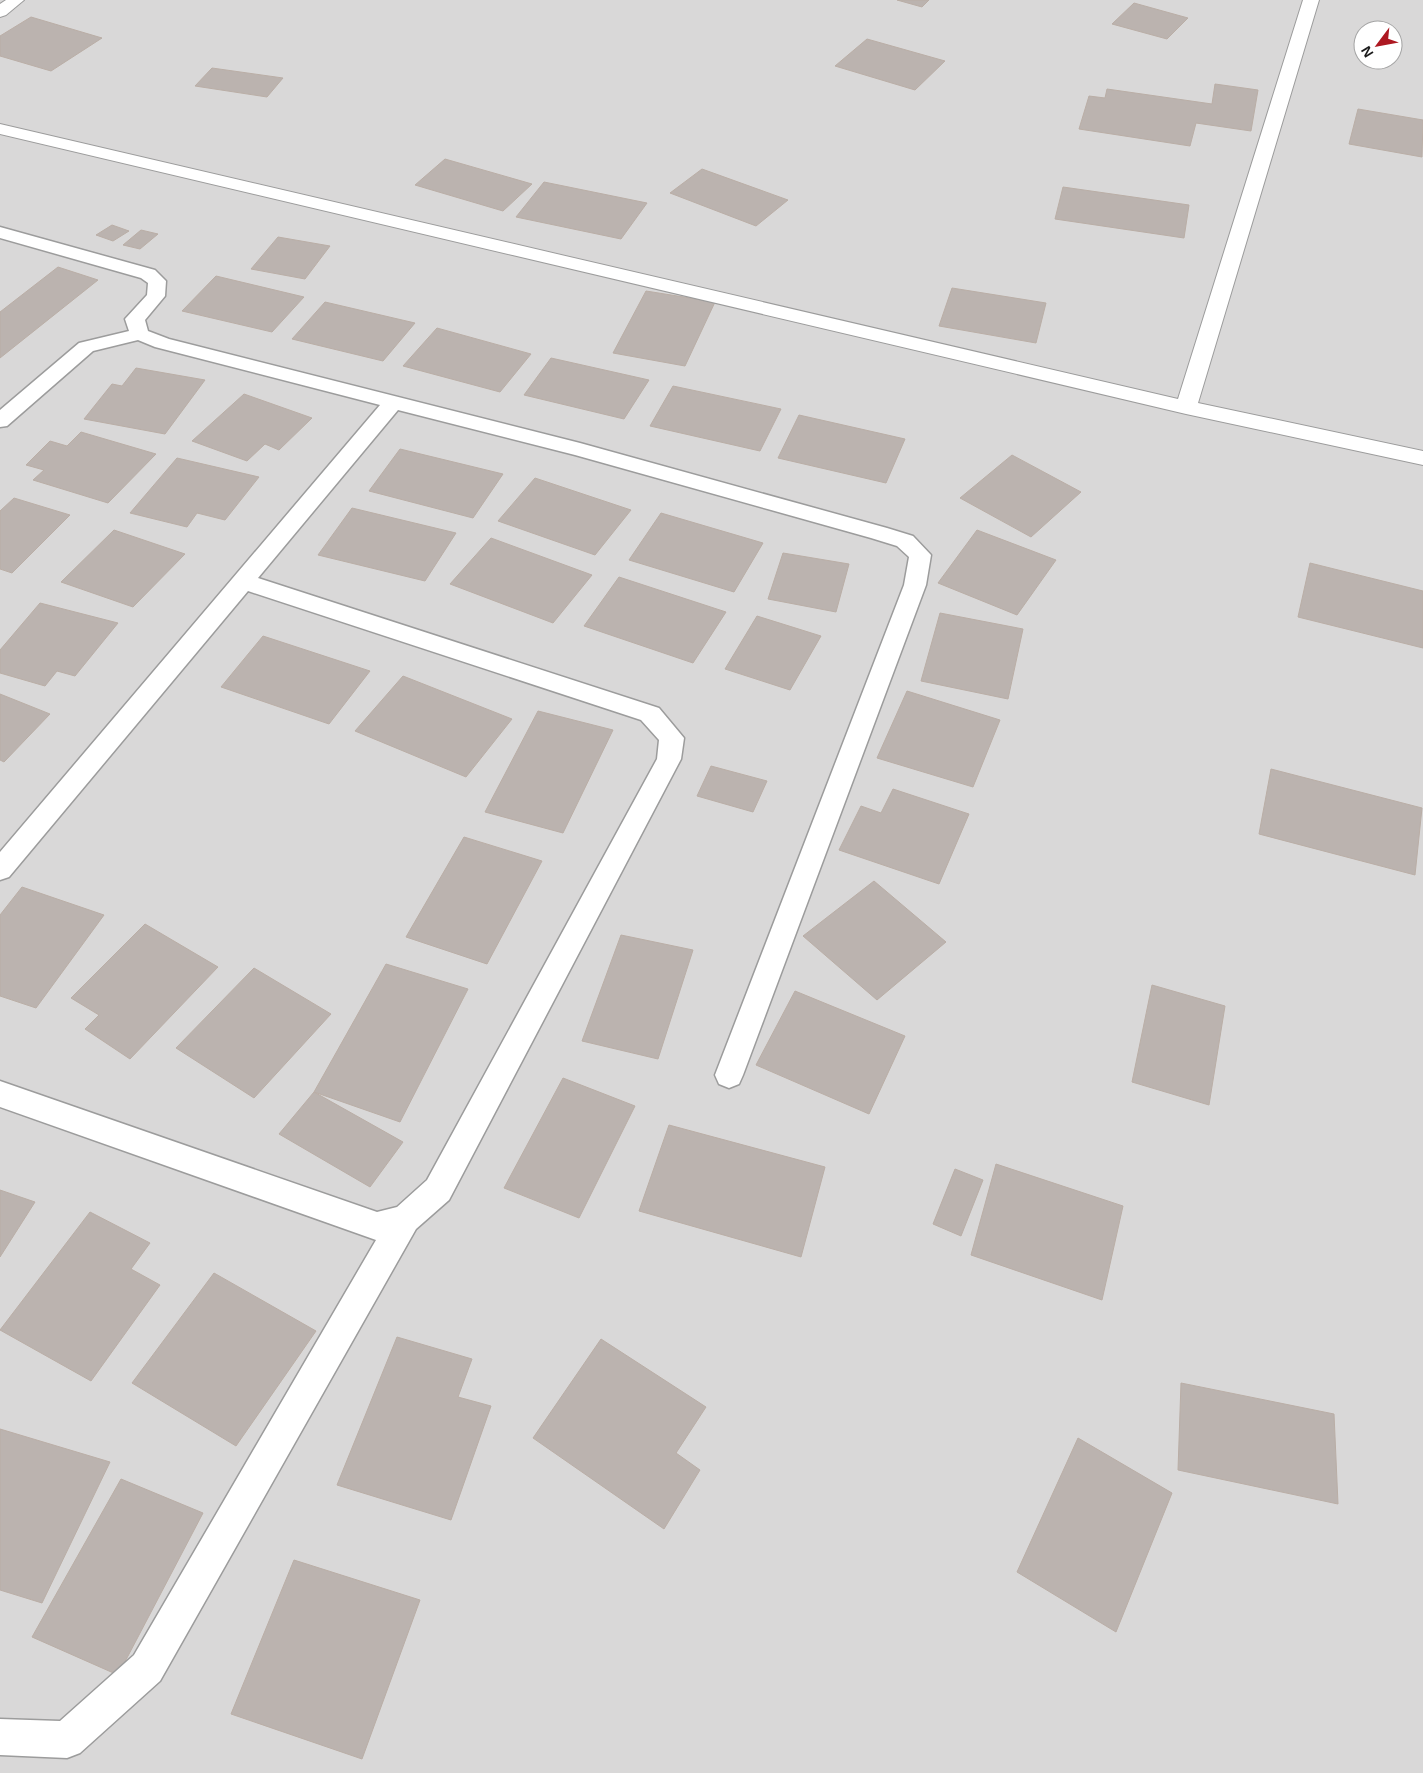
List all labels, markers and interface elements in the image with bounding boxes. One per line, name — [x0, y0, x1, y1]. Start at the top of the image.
north arrow — [1353, 20, 1403, 70]
text: N — [1358, 43, 1376, 60]

